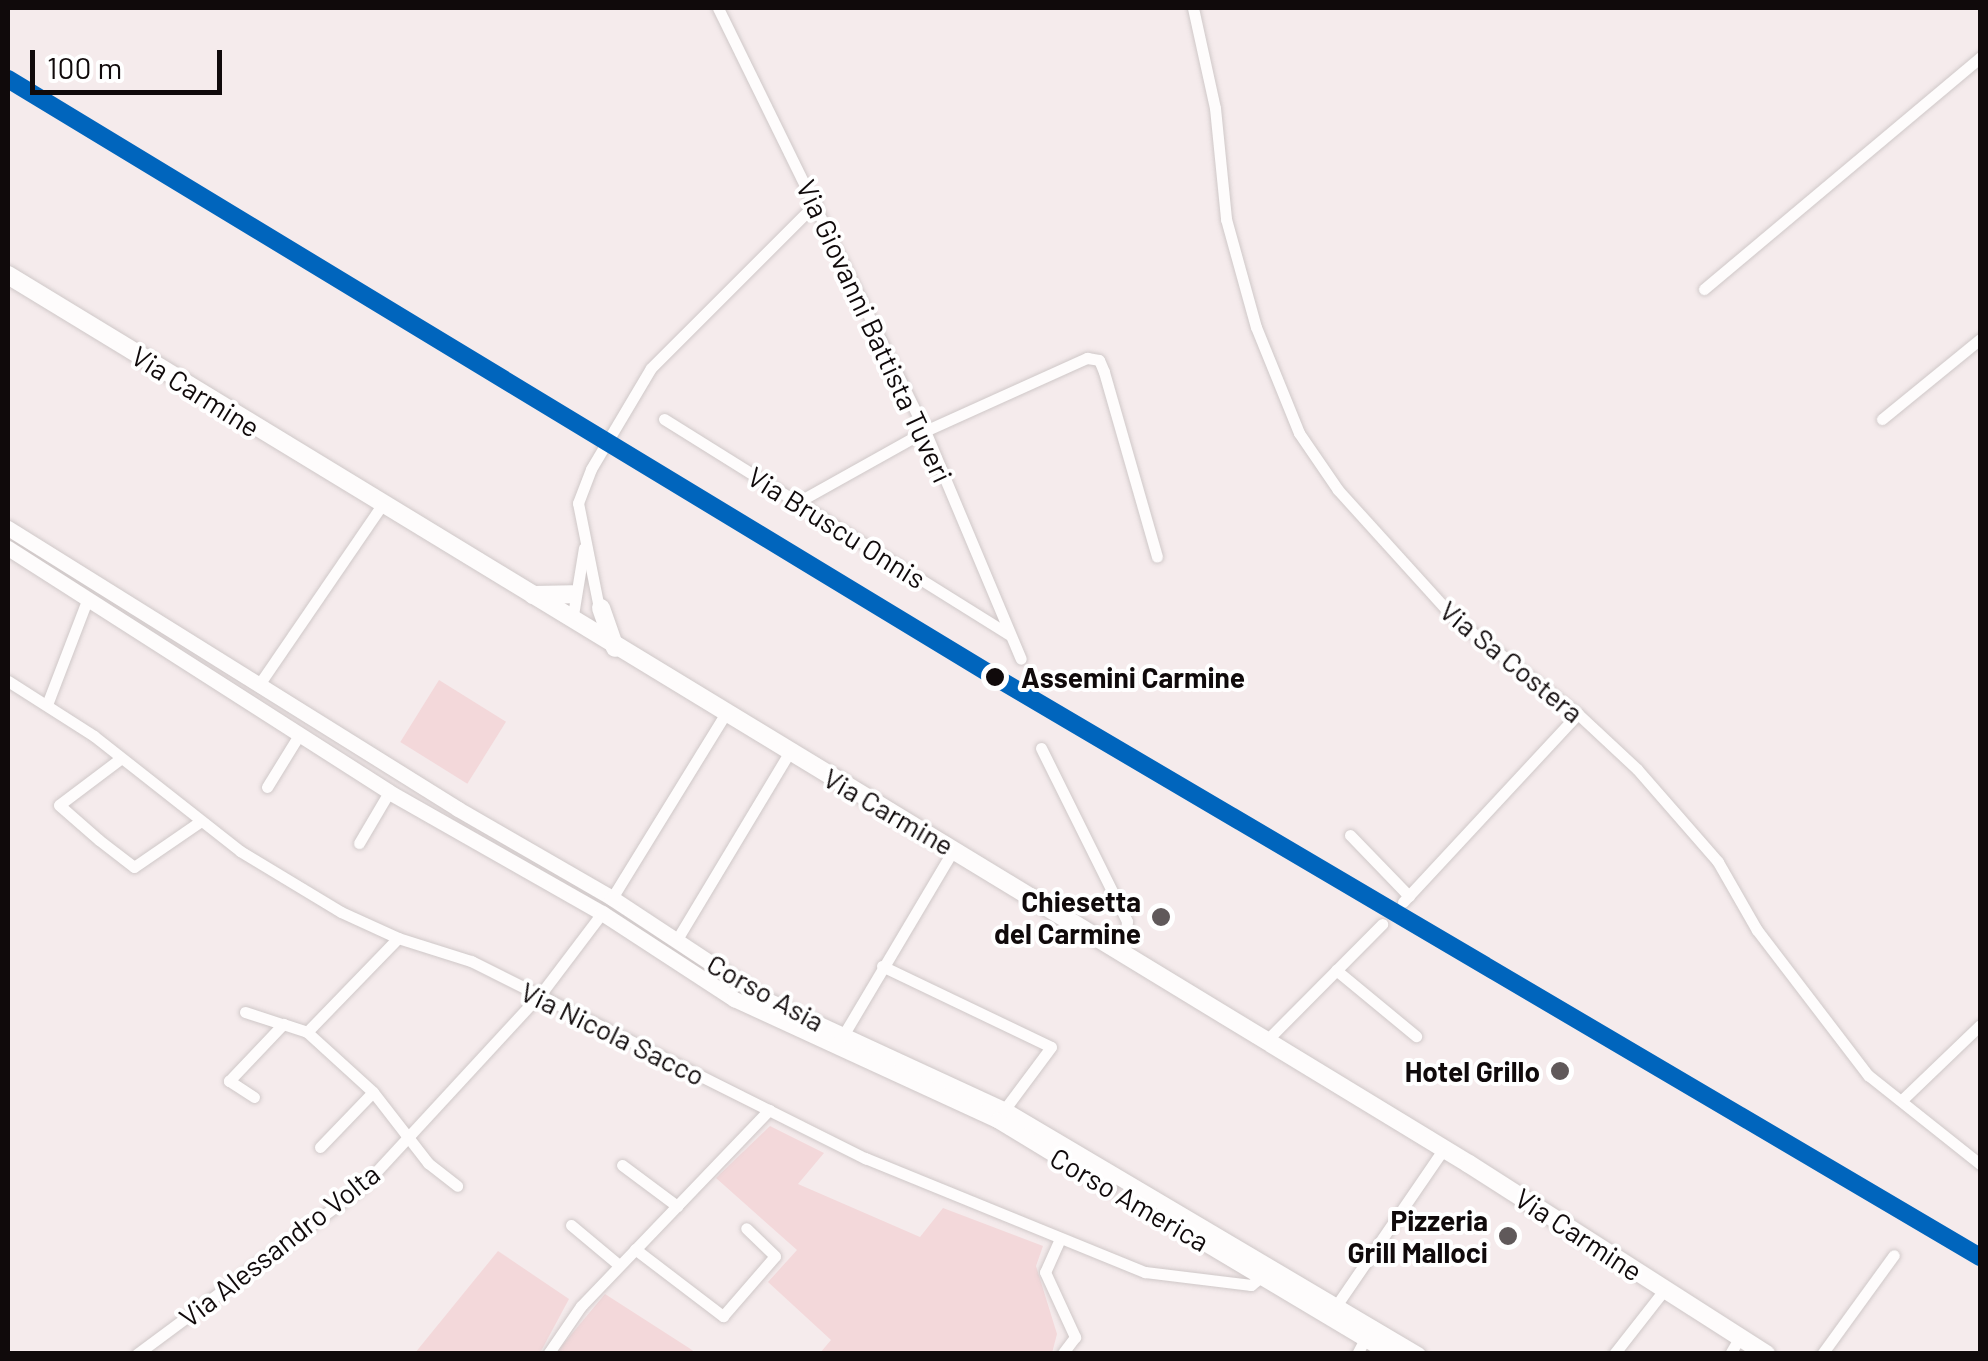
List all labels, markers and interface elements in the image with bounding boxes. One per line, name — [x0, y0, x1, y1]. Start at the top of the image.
scale bar — [35, 30, 228, 92]
text: 100 m — [47, 49, 122, 85]
street label: Via Giovanni Battista Tuveri — [790, 174, 960, 488]
street label: Via Carmine — [126, 338, 266, 444]
street label: Via Bruscu Onnis — [742, 459, 932, 595]
street label: Via Sa Costera — [1434, 593, 1590, 729]
marker: Assemini Carmine — [978, 660, 1012, 694]
place label: Assemini Carmine — [1021, 660, 1245, 694]
street label: Via Carmine — [818, 760, 960, 862]
place label: Chiesetta del Carmine — [994, 884, 1141, 950]
marker: Chiesetta del Carmine — [1150, 906, 1172, 928]
street label: Corso Asia — [702, 946, 830, 1038]
street label: Via Nicola Sacco — [516, 974, 710, 1092]
place label: Hotel Grillo — [1405, 1054, 1540, 1088]
marker: Hotel Grillo — [1549, 1060, 1571, 1082]
street label: Corso America — [1045, 1140, 1215, 1258]
street label: Via Alessandro Volta — [172, 1156, 386, 1334]
street label: Via Carmine — [1509, 1180, 1649, 1288]
place label: Pizzeria Grill Malloci — [1347, 1203, 1488, 1269]
marker: Pizzeria Grill Malloci — [1497, 1225, 1519, 1247]

